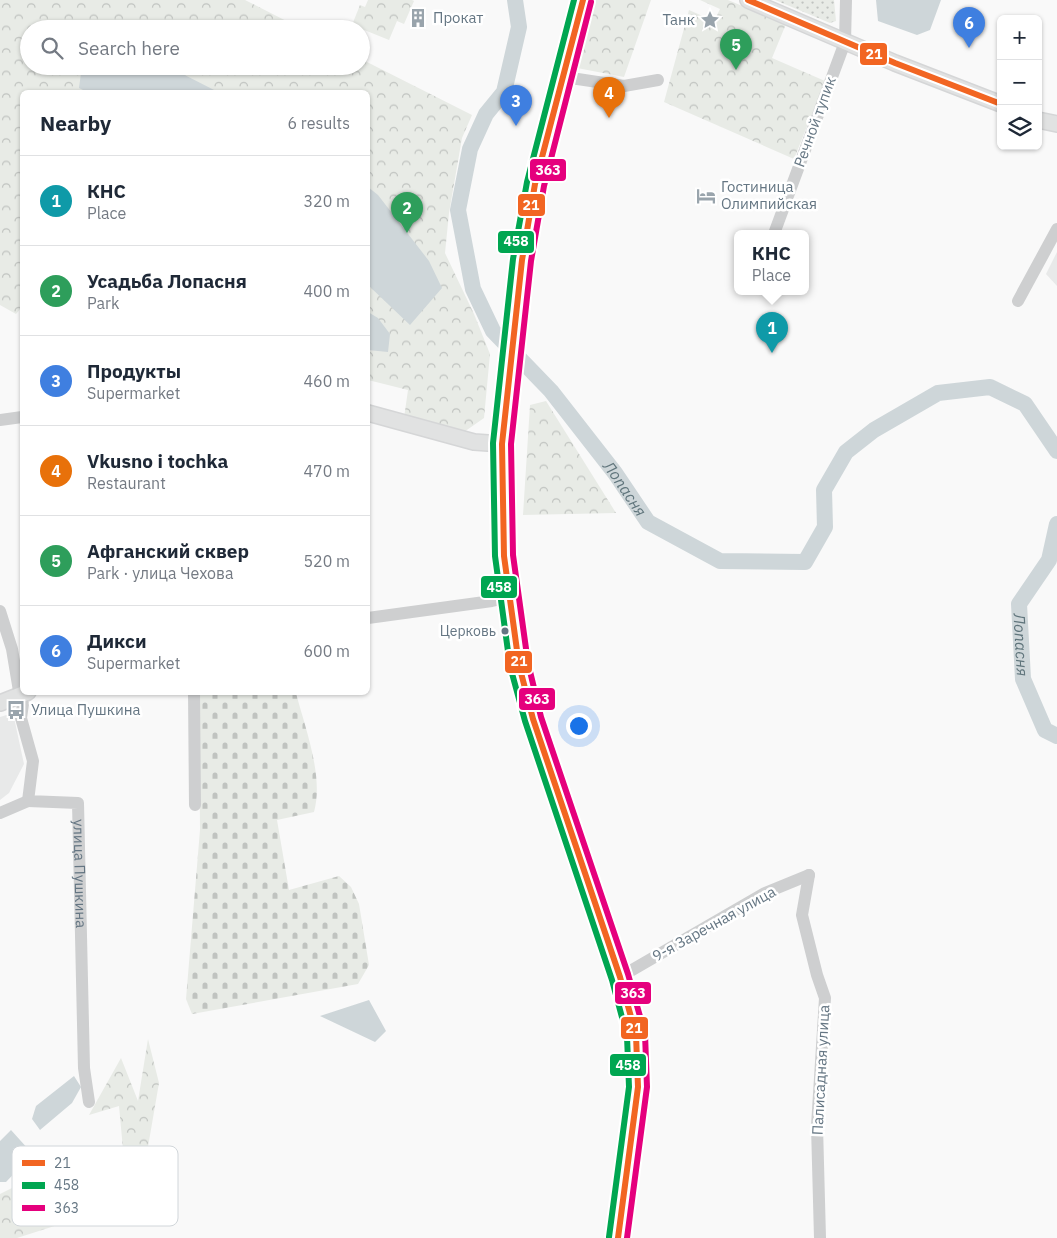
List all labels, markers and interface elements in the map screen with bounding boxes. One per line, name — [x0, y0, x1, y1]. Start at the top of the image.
building icon: Прокат — [407, 7, 429, 29]
pin: 6 — [953, 7, 985, 48]
place label: Прокат — [433, 8, 483, 27]
place icon: Танк — [699, 9, 721, 31]
place label: Танк — [662, 10, 695, 29]
map controls — [997, 15, 1042, 150]
button: + — [997, 15, 1042, 60]
search box — [20, 20, 370, 75]
pin: 5 — [720, 29, 752, 70]
icon: search — [38, 34, 66, 62]
text: Search here — [78, 36, 180, 60]
line badge: 21 — [859, 42, 888, 66]
text: 21 — [866, 45, 883, 63]
button: − — [997, 60, 1042, 105]
street label: Речной тупик — [789, 74, 840, 170]
pin: 4 — [593, 77, 625, 118]
pin: 3 — [500, 85, 532, 126]
button: layers — [997, 105, 1042, 150]
text: Nearby — [40, 109, 111, 137]
text: 6 results — [287, 113, 350, 133]
line badge: 363 — [529, 158, 567, 182]
text: 363 — [535, 161, 561, 179]
place label: Гостиница Олимпийская — [721, 177, 817, 213]
text: КНС — [87, 179, 126, 203]
hotel icon: Гостиница Олимпийская — [695, 185, 717, 207]
text: 1 — [51, 191, 61, 211]
text: 320 m — [303, 191, 350, 211]
pin: 2 — [391, 192, 423, 233]
line badge: 21 — [517, 193, 546, 217]
text: 21 — [523, 196, 540, 214]
text: Place — [87, 203, 126, 223]
line badge: 458 — [497, 230, 535, 254]
popup — [734, 230, 809, 295]
text: 458 — [503, 232, 529, 250]
text: КНС — [752, 241, 791, 265]
text: Place — [752, 265, 791, 285]
text: Усадьба Лопасня — [87, 269, 247, 293]
text: 2 — [51, 281, 61, 301]
text: 400 m — [303, 281, 350, 301]
text: Park — [87, 293, 119, 313]
pin: 1 — [756, 312, 788, 353]
text: Продукты — [87, 359, 181, 383]
text: 3 — [51, 371, 61, 391]
text: 460 m — [303, 371, 350, 391]
text: Supermarket — [87, 383, 180, 403]
text: Vkusno i tochka — [87, 449, 228, 473]
water label: Лопасня — [599, 456, 651, 520]
text: 4 — [51, 461, 61, 481]
text: 470 m — [303, 461, 350, 481]
text: Restaurant — [87, 473, 166, 493]
text: Афганский сквер — [87, 539, 249, 563]
text: 5 — [51, 551, 61, 571]
text: 520 m — [303, 551, 350, 571]
text: Park · улица Чехова — [87, 563, 233, 583]
line badge: 458 — [480, 575, 518, 599]
text: 458 — [486, 578, 512, 596]
water label: Лопасня — [1009, 612, 1033, 677]
place label: Церковь — [440, 622, 496, 640]
marker: Церковь — [500, 626, 510, 636]
text: Дикси — [87, 629, 147, 653]
text: 6 — [51, 641, 61, 661]
text: 600 m — [303, 641, 350, 661]
line badge: 21 — [504, 650, 533, 674]
text: 21 — [511, 652, 528, 670]
text: Supermarket — [87, 653, 180, 673]
line badge: 363 — [518, 687, 556, 711]
text: 363 — [524, 690, 550, 708]
bus stop icon: Улица Пушкина — [5, 699, 27, 721]
place label: Улица Пушкина — [31, 700, 141, 719]
your location — [566, 713, 592, 739]
street label: улица Пушкина — [69, 819, 91, 928]
street label: 9-я Заречная улица — [649, 882, 779, 965]
line badge: 363 — [614, 981, 652, 1005]
text: 363 — [620, 984, 646, 1002]
street label: Палисадная улица — [808, 1004, 833, 1136]
line badge: 21 — [620, 1016, 649, 1040]
text: 21 — [626, 1019, 643, 1037]
line badge: 458 — [609, 1053, 647, 1077]
text: 458 — [615, 1056, 641, 1074]
legend — [12, 1146, 178, 1226]
text: 21 — [54, 1154, 71, 1172]
text: 458 — [54, 1176, 79, 1194]
text: 363 — [54, 1199, 79, 1217]

